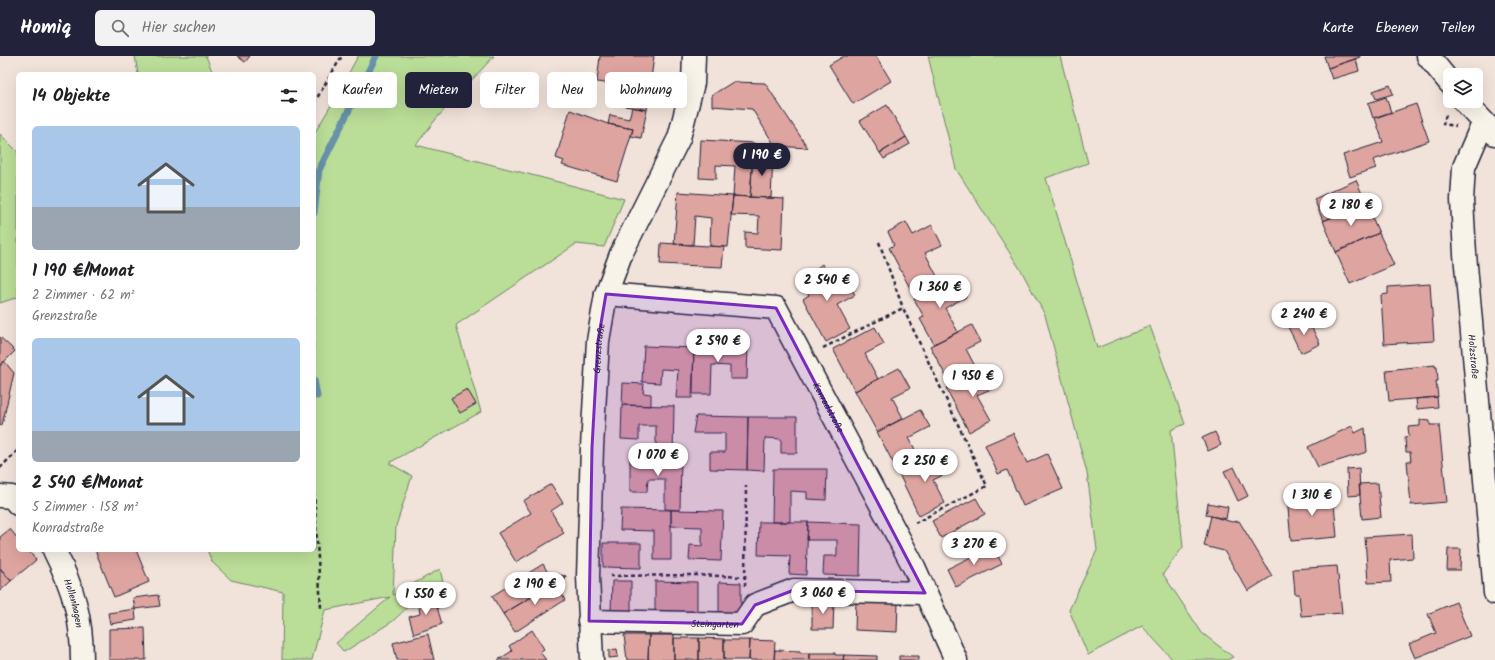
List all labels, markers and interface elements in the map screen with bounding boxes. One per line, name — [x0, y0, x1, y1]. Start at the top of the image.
search box — [95, 10, 375, 46]
text: Homiq — [20, 13, 71, 43]
text: Hier suchen — [141, 16, 216, 40]
icon: search — [109, 17, 131, 39]
text: Karte — [1322, 17, 1354, 39]
text: Ebenen — [1376, 17, 1419, 39]
text: Teilen — [1441, 17, 1475, 39]
map controls — [1443, 68, 1483, 108]
button: layers — [1443, 68, 1483, 108]
chip: Kaufen — [328, 72, 397, 108]
chip: Mieten — [405, 72, 472, 108]
chip: Filter — [480, 72, 539, 108]
chip: Neu — [547, 72, 597, 108]
chip: Wohnung — [605, 72, 687, 108]
text: 14 Objekte — [32, 83, 110, 110]
icon: filters — [278, 85, 300, 107]
pin: 1 190 € — [725, 143, 799, 177]
text: 1 190 € — [742, 145, 782, 166]
icon: home — [130, 152, 202, 224]
pin: 2 180 € — [1314, 193, 1388, 227]
text: 2 180 € — [1329, 195, 1373, 216]
text: 1 190 €/Monat — [32, 258, 135, 285]
pin: 2 540 € — [790, 268, 864, 302]
text: 2 540 € — [804, 270, 850, 291]
pin: 1 360 € — [903, 275, 977, 309]
text: 1 360 € — [918, 277, 962, 298]
text: 2 Zimmer · 62 m² — [32, 285, 135, 306]
pin: 2 240 € — [1267, 302, 1341, 336]
text: 2 240 € — [1280, 304, 1328, 325]
text: Grenzstraße — [32, 306, 97, 327]
street label: Grenzstraße — [589, 322, 610, 374]
pin: 2 590 € — [681, 329, 755, 363]
text: 2 590 € — [695, 331, 741, 352]
street label: Holzstraße — [1463, 334, 1483, 380]
icon: home — [130, 364, 202, 436]
pin: 1 950 € — [936, 364, 1010, 398]
text: 1 950 € — [952, 366, 994, 387]
street label: Konradstraße — [808, 379, 848, 436]
pin: 1 070 € — [621, 443, 695, 477]
text: 1 070 € — [637, 445, 679, 466]
pin: 2 250 € — [888, 449, 962, 483]
text: 2 250 € — [902, 451, 948, 472]
text: 2 540 €/Monat — [32, 470, 144, 497]
pin: 1 310 € — [1275, 483, 1349, 517]
text: 1 310 € — [1292, 485, 1332, 506]
text: 5 Zimmer · 158 m² — [32, 497, 138, 518]
text: Konradstraße — [32, 518, 104, 539]
pin: 3 270 € — [937, 532, 1011, 566]
text: 3 270 € — [951, 534, 997, 555]
pin: 2 190 € — [498, 572, 572, 606]
text: 2 190 € — [513, 574, 557, 595]
street label: Hollenhagen — [59, 576, 87, 629]
pin: 3 060 € — [786, 581, 860, 615]
pin: 1 550 € — [389, 582, 463, 616]
text: 3 060 € — [800, 583, 846, 604]
text: 1 550 € — [405, 584, 447, 605]
street label: Steingarten — [691, 616, 739, 633]

